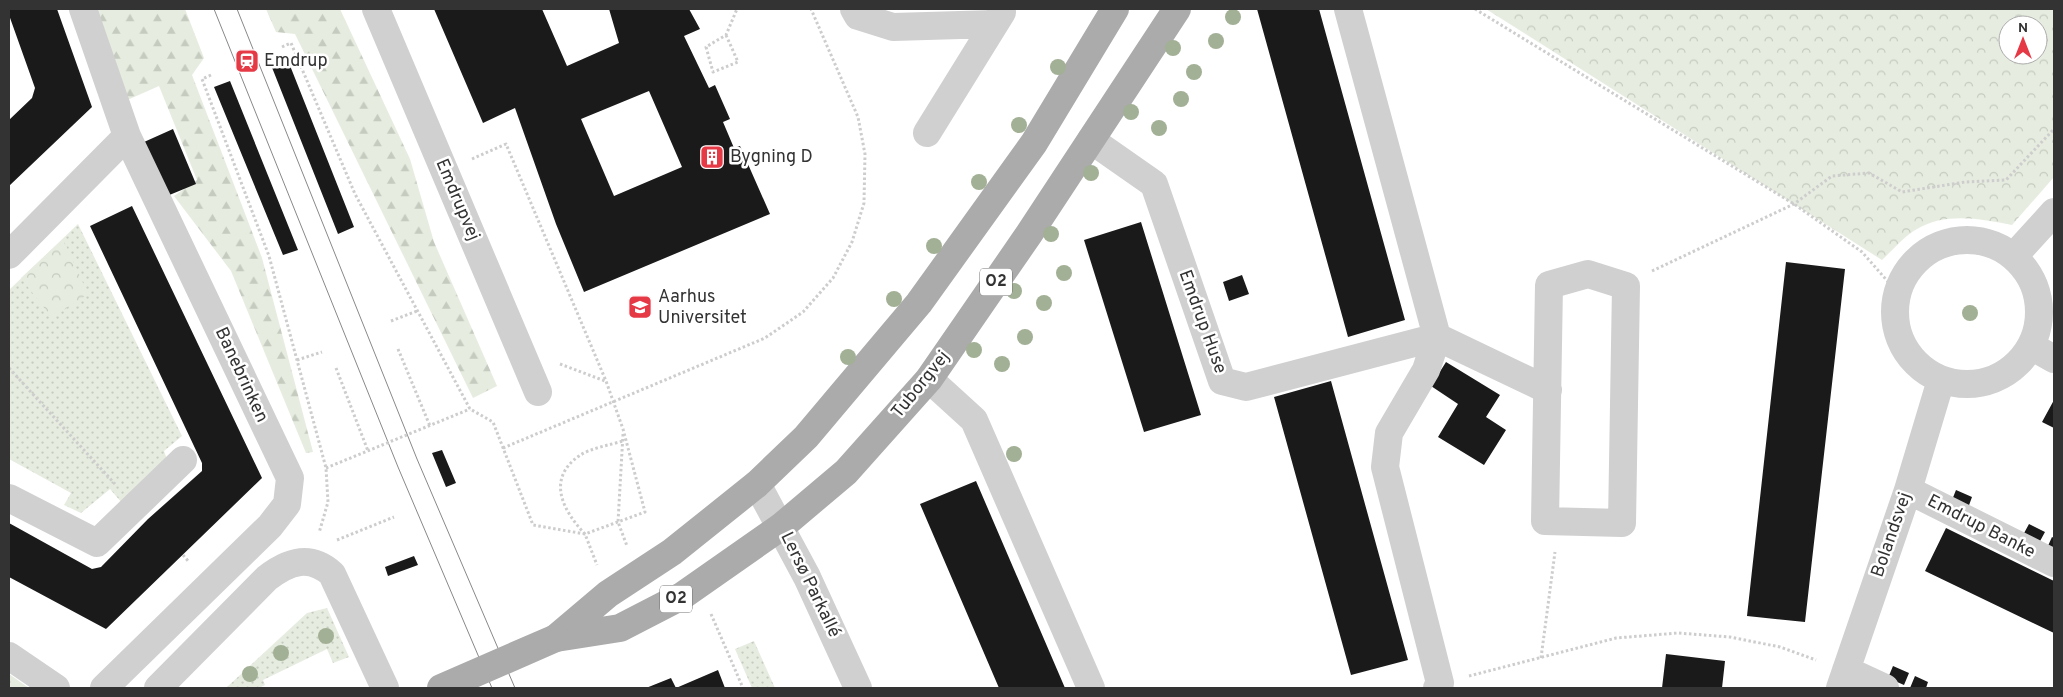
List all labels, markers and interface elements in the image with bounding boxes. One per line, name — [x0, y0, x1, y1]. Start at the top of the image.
north arrow — [1998, 15, 2048, 65]
text: N — [2018, 20, 2028, 37]
station icon: Emdrup — [234, 48, 260, 74]
place label: Emdrup — [264, 50, 328, 73]
building icon: Bygning D — [699, 144, 725, 170]
place label: Bygning D — [730, 146, 813, 169]
street label: Emdrupvej — [429, 156, 485, 244]
street label: Emdrup Huse — [1173, 267, 1231, 377]
road number: O2 — [980, 268, 1012, 296]
place label: Aarhus Universitet — [658, 286, 747, 330]
school or university icon: Aarhus Universitet — [627, 294, 653, 320]
street label: Banebrinken — [209, 324, 273, 426]
street label: Tuborgvej — [887, 346, 955, 424]
street label: Bolandsvej — [1867, 489, 1917, 581]
street label: Emdrup Banke — [1923, 490, 2039, 564]
street label: Lersø Parkallé — [775, 528, 845, 642]
road number: O2 — [660, 586, 692, 612]

